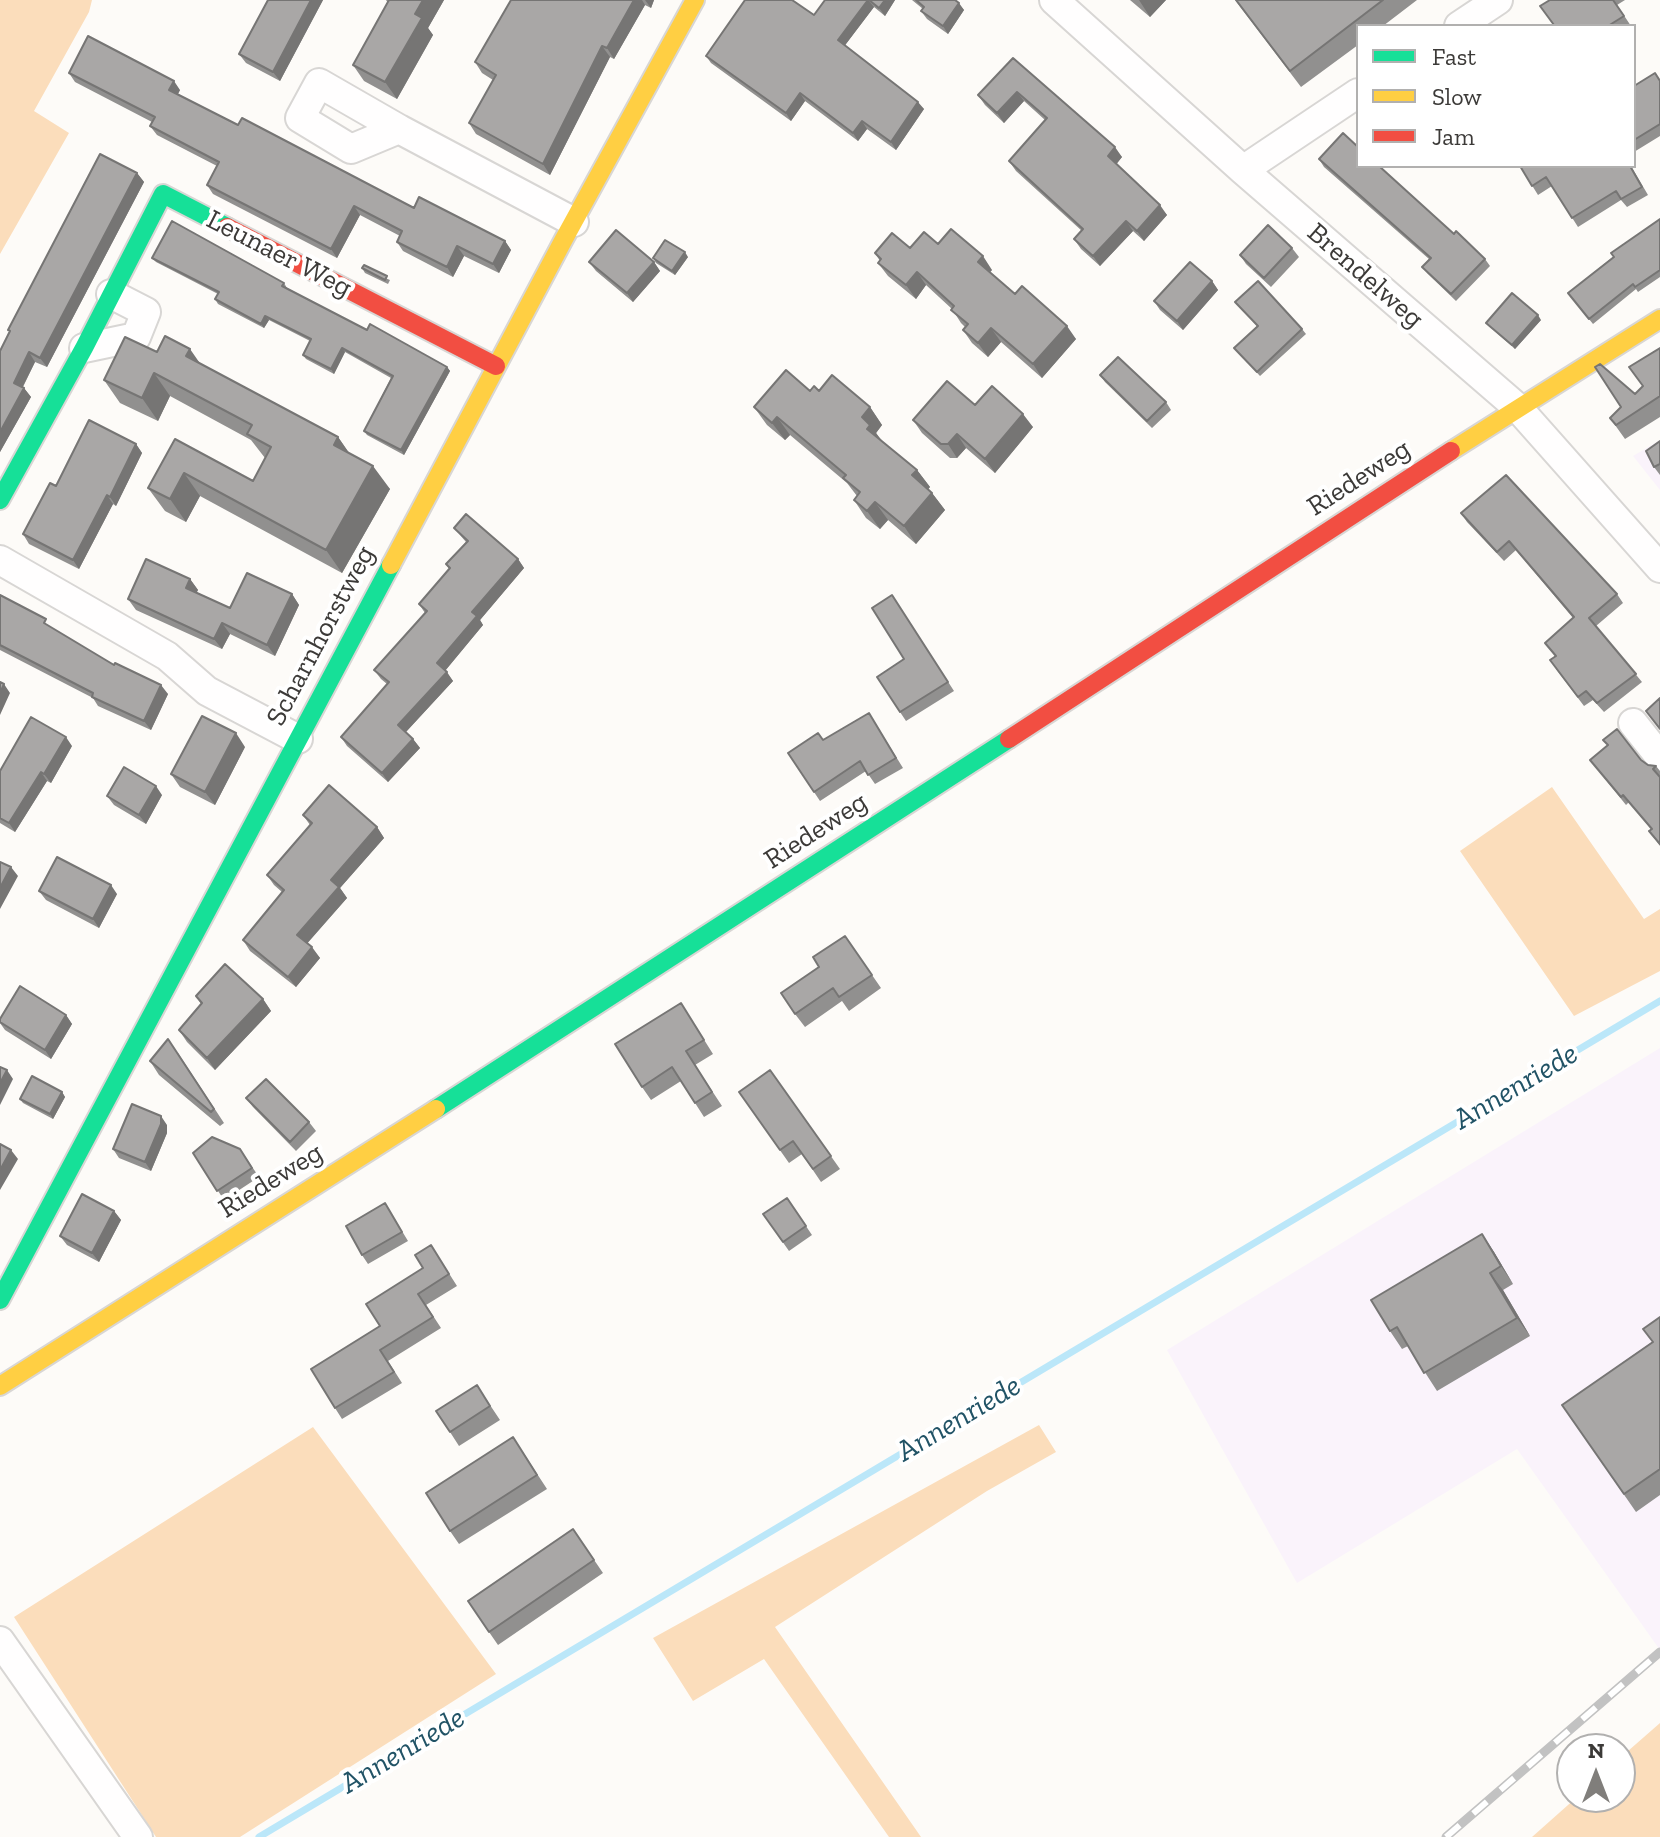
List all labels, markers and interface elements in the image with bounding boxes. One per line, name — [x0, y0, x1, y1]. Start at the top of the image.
legend — [1356, 24, 1636, 168]
text: Fast — [1432, 42, 1476, 71]
text: Slow — [1432, 82, 1482, 111]
text: Jam — [1432, 122, 1475, 151]
street label: Leunaer Weg — [201, 203, 357, 305]
street label: Brendelweg — [1300, 216, 1430, 336]
street label: Riedeweg — [1301, 432, 1417, 524]
street label: Scharnhorstweg — [259, 540, 383, 732]
street label: Riedeweg — [758, 785, 874, 877]
water label: Annenriede — [1447, 1036, 1585, 1138]
street label: Riedeweg — [213, 1136, 329, 1226]
water label: Annenriede — [890, 1368, 1028, 1470]
water label: Annenriede — [334, 1700, 472, 1802]
north arrow — [1556, 1733, 1636, 1813]
text: N — [1588, 1737, 1604, 1764]

